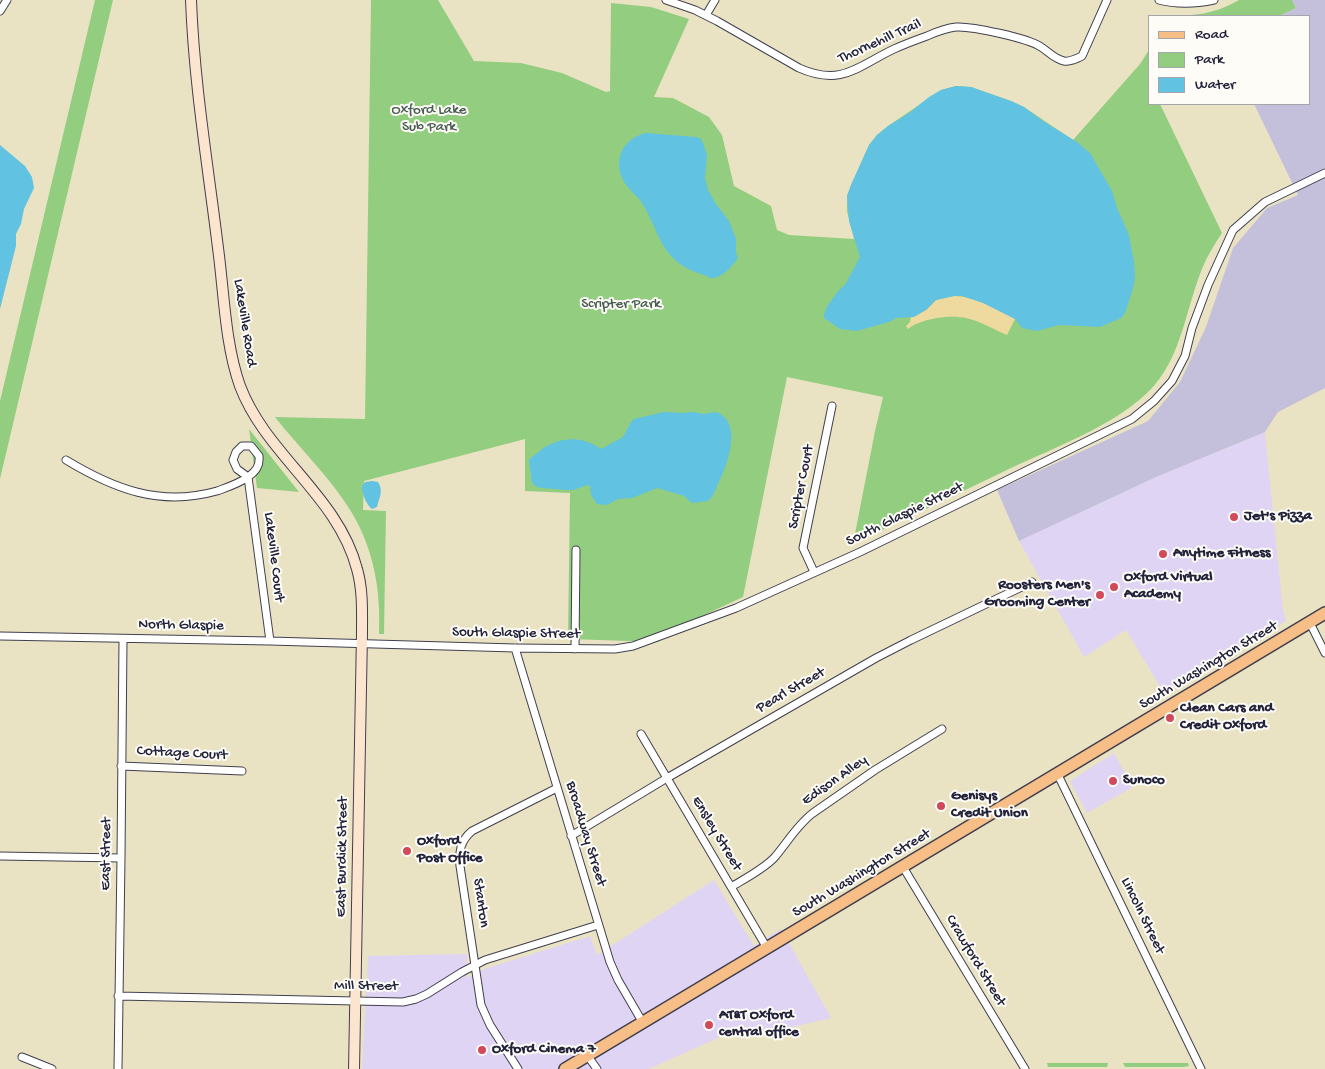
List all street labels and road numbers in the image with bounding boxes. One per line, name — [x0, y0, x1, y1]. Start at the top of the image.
street label: Thornehill Trail — [836, 16, 924, 68]
street label: Lakeville Road — [228, 278, 260, 368]
street label: Scripter Court — [785, 444, 819, 530]
street label: South Glaspie Street — [844, 479, 966, 551]
street label: Lakeville Court — [259, 511, 287, 603]
street label: North Glaspie — [138, 616, 224, 636]
street label: South Washington Street — [1137, 618, 1281, 714]
street label: South Glaspie Street — [452, 624, 580, 644]
street label: Pearl Street — [753, 664, 829, 718]
street label: Cottage Court — [136, 743, 228, 765]
street label: Edison Alley — [799, 752, 871, 810]
street label: Broadway Street — [560, 779, 610, 889]
street label: Ensley Street — [687, 793, 745, 875]
street label: East Burdick Street — [333, 797, 353, 917]
street label: East Street — [97, 817, 117, 891]
street label: South Washington Street — [790, 826, 934, 922]
street label: Lincoln Street — [1116, 875, 1168, 957]
street label: Stanton — [468, 877, 492, 929]
street label: Crawford Street — [941, 912, 1009, 1010]
street label: Mill Street — [334, 978, 398, 996]

